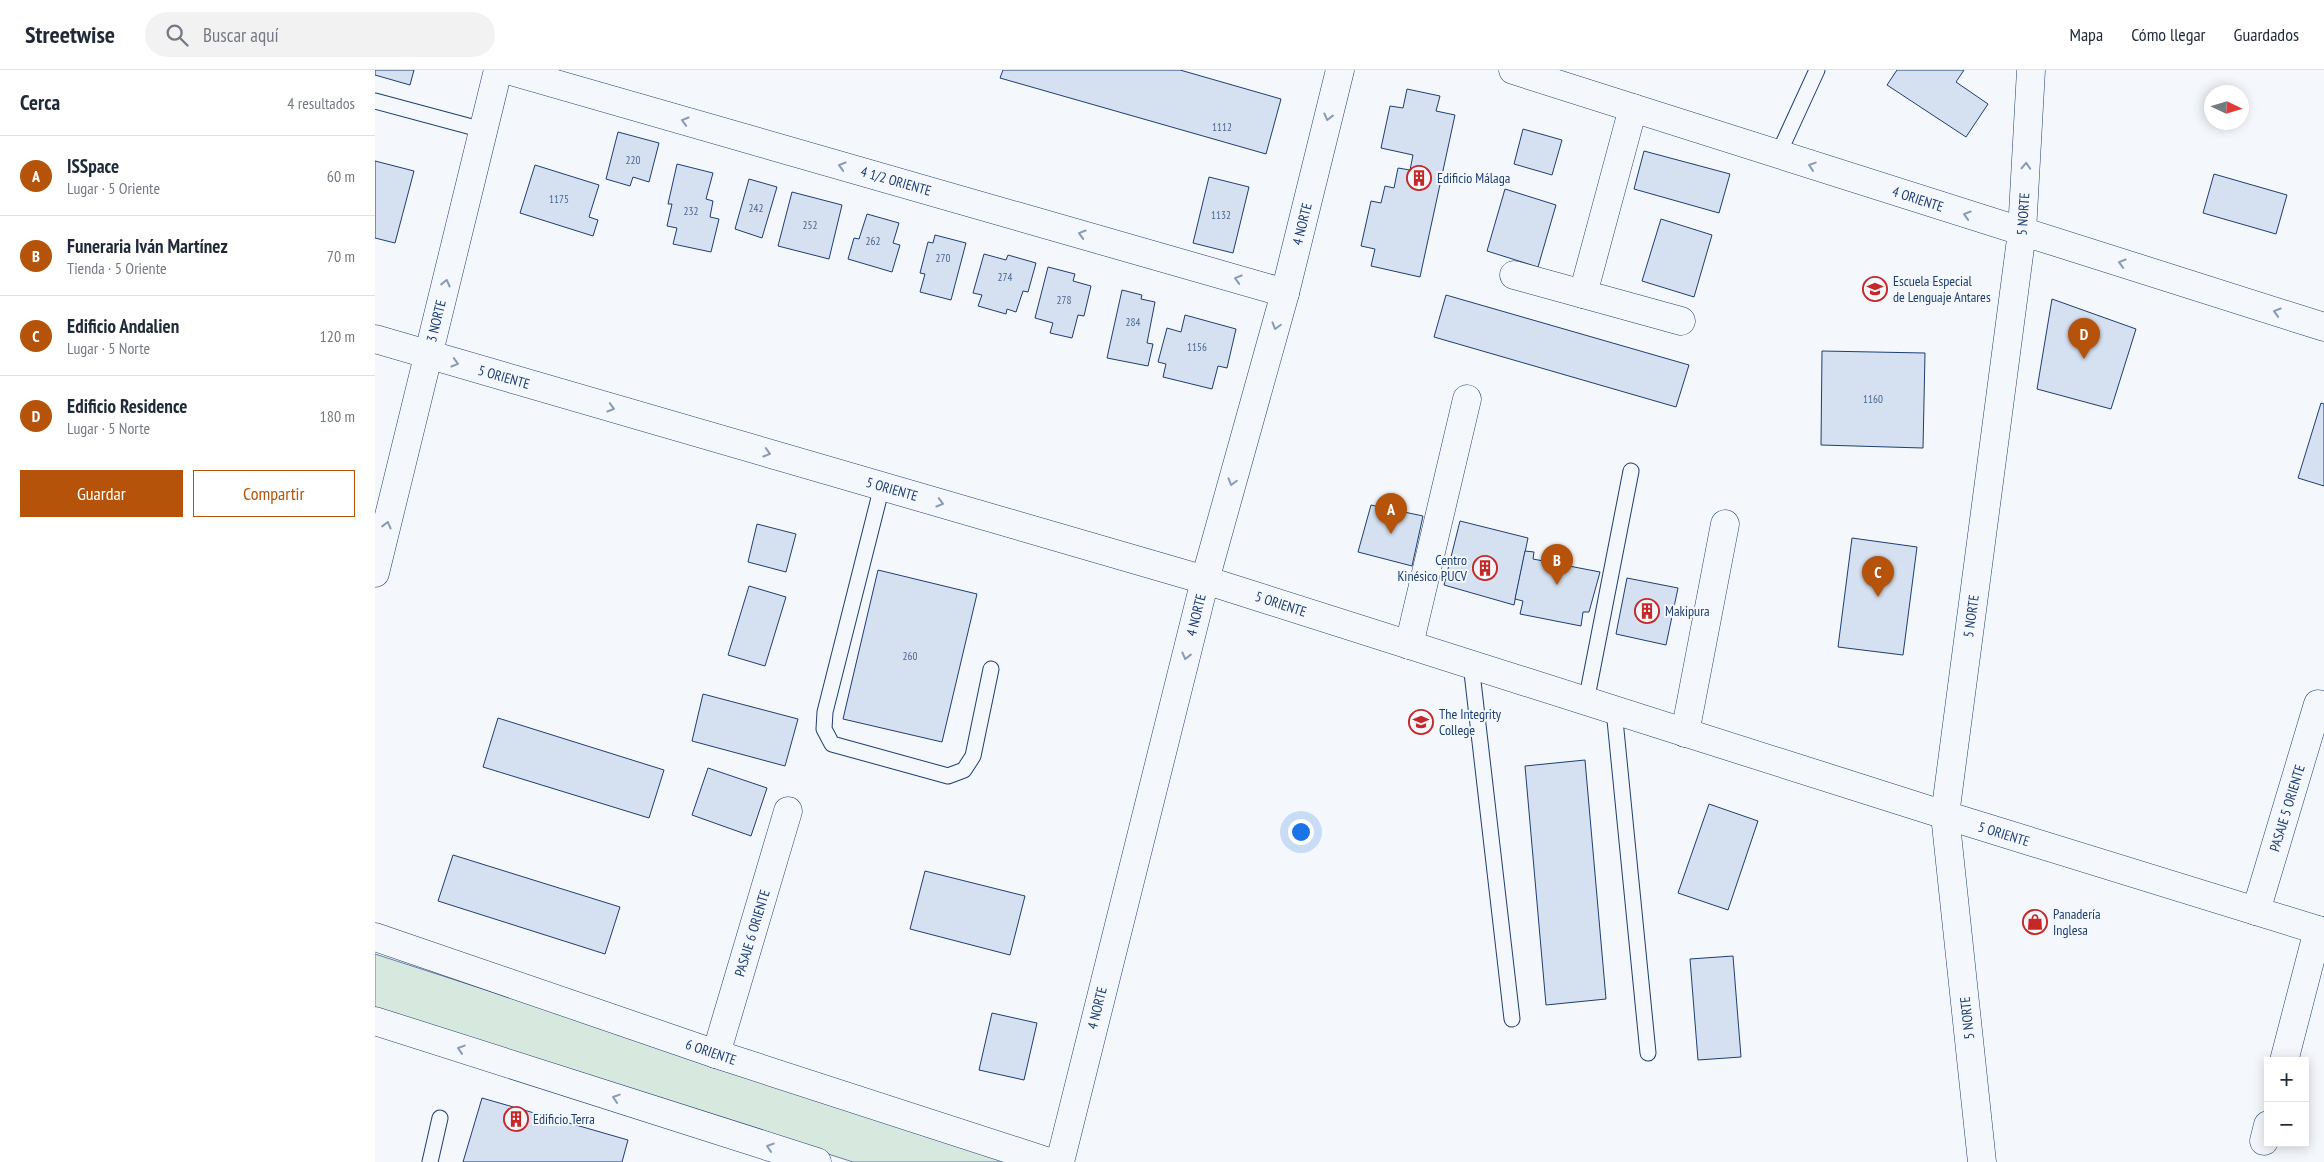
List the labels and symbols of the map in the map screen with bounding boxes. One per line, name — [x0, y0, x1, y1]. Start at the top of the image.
north arrow — [2204, 85, 2249, 130]
one-way arrow — [1323, 113, 1334, 122]
one-way arrow — [681, 116, 690, 127]
house number: 1112 — [1212, 120, 1232, 134]
house number: 220 — [626, 153, 640, 167]
one-way arrow — [838, 161, 846, 171]
one-way arrow — [1809, 161, 1817, 171]
street label: 4 1/2 ORIENTE — [859, 162, 933, 200]
one-way arrow — [2020, 162, 2031, 170]
building icon: Edificio Málaga — [1406, 165, 1432, 191]
place label: Edificio Málaga — [1437, 169, 1510, 187]
street label: 4 ORIENTE — [1890, 182, 1946, 216]
house number: 1175 — [549, 192, 569, 206]
street label: 5 NORTE — [2013, 192, 2033, 236]
house number: 242 — [749, 201, 763, 215]
street label: 4 NORTE — [1288, 201, 1316, 247]
house number: 232 — [684, 204, 698, 218]
house number: 1132 — [1211, 208, 1231, 222]
one-way arrow — [1964, 210, 1972, 220]
house number: 252 — [803, 218, 817, 232]
one-way arrow — [1078, 230, 1087, 240]
house number: 262 — [866, 234, 880, 248]
house number: 270 — [936, 251, 950, 265]
one-way arrow — [2119, 259, 2127, 269]
house number: 274 — [998, 270, 1012, 284]
place label: Escuela Especial de Lenguaje Antares — [1893, 272, 1991, 306]
one-way arrow — [1235, 275, 1243, 285]
school or university icon: Escuela Especial de Lenguaje Antares — [1862, 276, 1888, 302]
one-way arrow — [440, 278, 451, 287]
house number: 278 — [1057, 293, 1071, 307]
street label: 3 NORTE — [422, 298, 450, 344]
one-way arrow — [2274, 308, 2282, 318]
house number: 284 — [1126, 315, 1140, 329]
pin: D — [2068, 318, 2100, 359]
one-way arrow — [1271, 321, 1281, 329]
house number: 1156 — [1187, 340, 1207, 354]
one-way arrow — [451, 357, 459, 367]
street label: 5 ORIENTE — [476, 361, 532, 393]
house number: 1160 — [1863, 392, 1883, 406]
one-way arrow — [607, 402, 615, 412]
one-way arrow — [763, 448, 771, 458]
street label: 5 ORIENTE — [864, 473, 920, 505]
one-way arrow — [1228, 478, 1238, 486]
pin: A — [1375, 493, 1407, 534]
one-way arrow — [936, 498, 944, 508]
one-way arrow — [381, 521, 392, 530]
pin: B — [1541, 544, 1573, 585]
place label: Centro Kinésico PUCV — [1397, 551, 1468, 585]
building icon: Centro Kinésico PUCV — [1472, 555, 1498, 581]
pin: C — [1862, 556, 1894, 597]
street label: 5 ORIENTE — [1253, 587, 1309, 621]
street label: 4 NORTE — [1182, 592, 1210, 638]
street label: 5 NORTE — [1959, 594, 1983, 638]
building icon: Makipura — [1634, 598, 1660, 624]
place label: Makipura — [1665, 602, 1710, 620]
house number: 260 — [903, 649, 917, 663]
one-way arrow — [1181, 652, 1192, 661]
place label: The Integrity College — [1439, 705, 1502, 739]
school or university icon: The Integrity College — [1408, 709, 1434, 735]
street label: PASAJE 5 ORIENTE — [2265, 762, 2309, 854]
street label: 5 ORIENTE — [1976, 818, 2032, 850]
your location — [1288, 819, 1314, 845]
street label: PASAJE 6 ORIENTE — [730, 887, 774, 979]
place label: Panadería Inglesa — [2053, 905, 2101, 939]
shop icon: Panadería Inglesa — [2022, 909, 2048, 935]
street label: 4 NORTE — [1083, 985, 1111, 1031]
street label: 5 NORTE — [1956, 996, 1978, 1040]
street label: 6 ORIENTE — [683, 1035, 739, 1069]
one-way arrow — [457, 1044, 465, 1054]
one-way arrow — [612, 1094, 620, 1104]
building icon: Edificio Terra — [503, 1106, 529, 1132]
place label: Edificio Terra — [533, 1110, 595, 1128]
one-way arrow — [767, 1143, 775, 1153]

